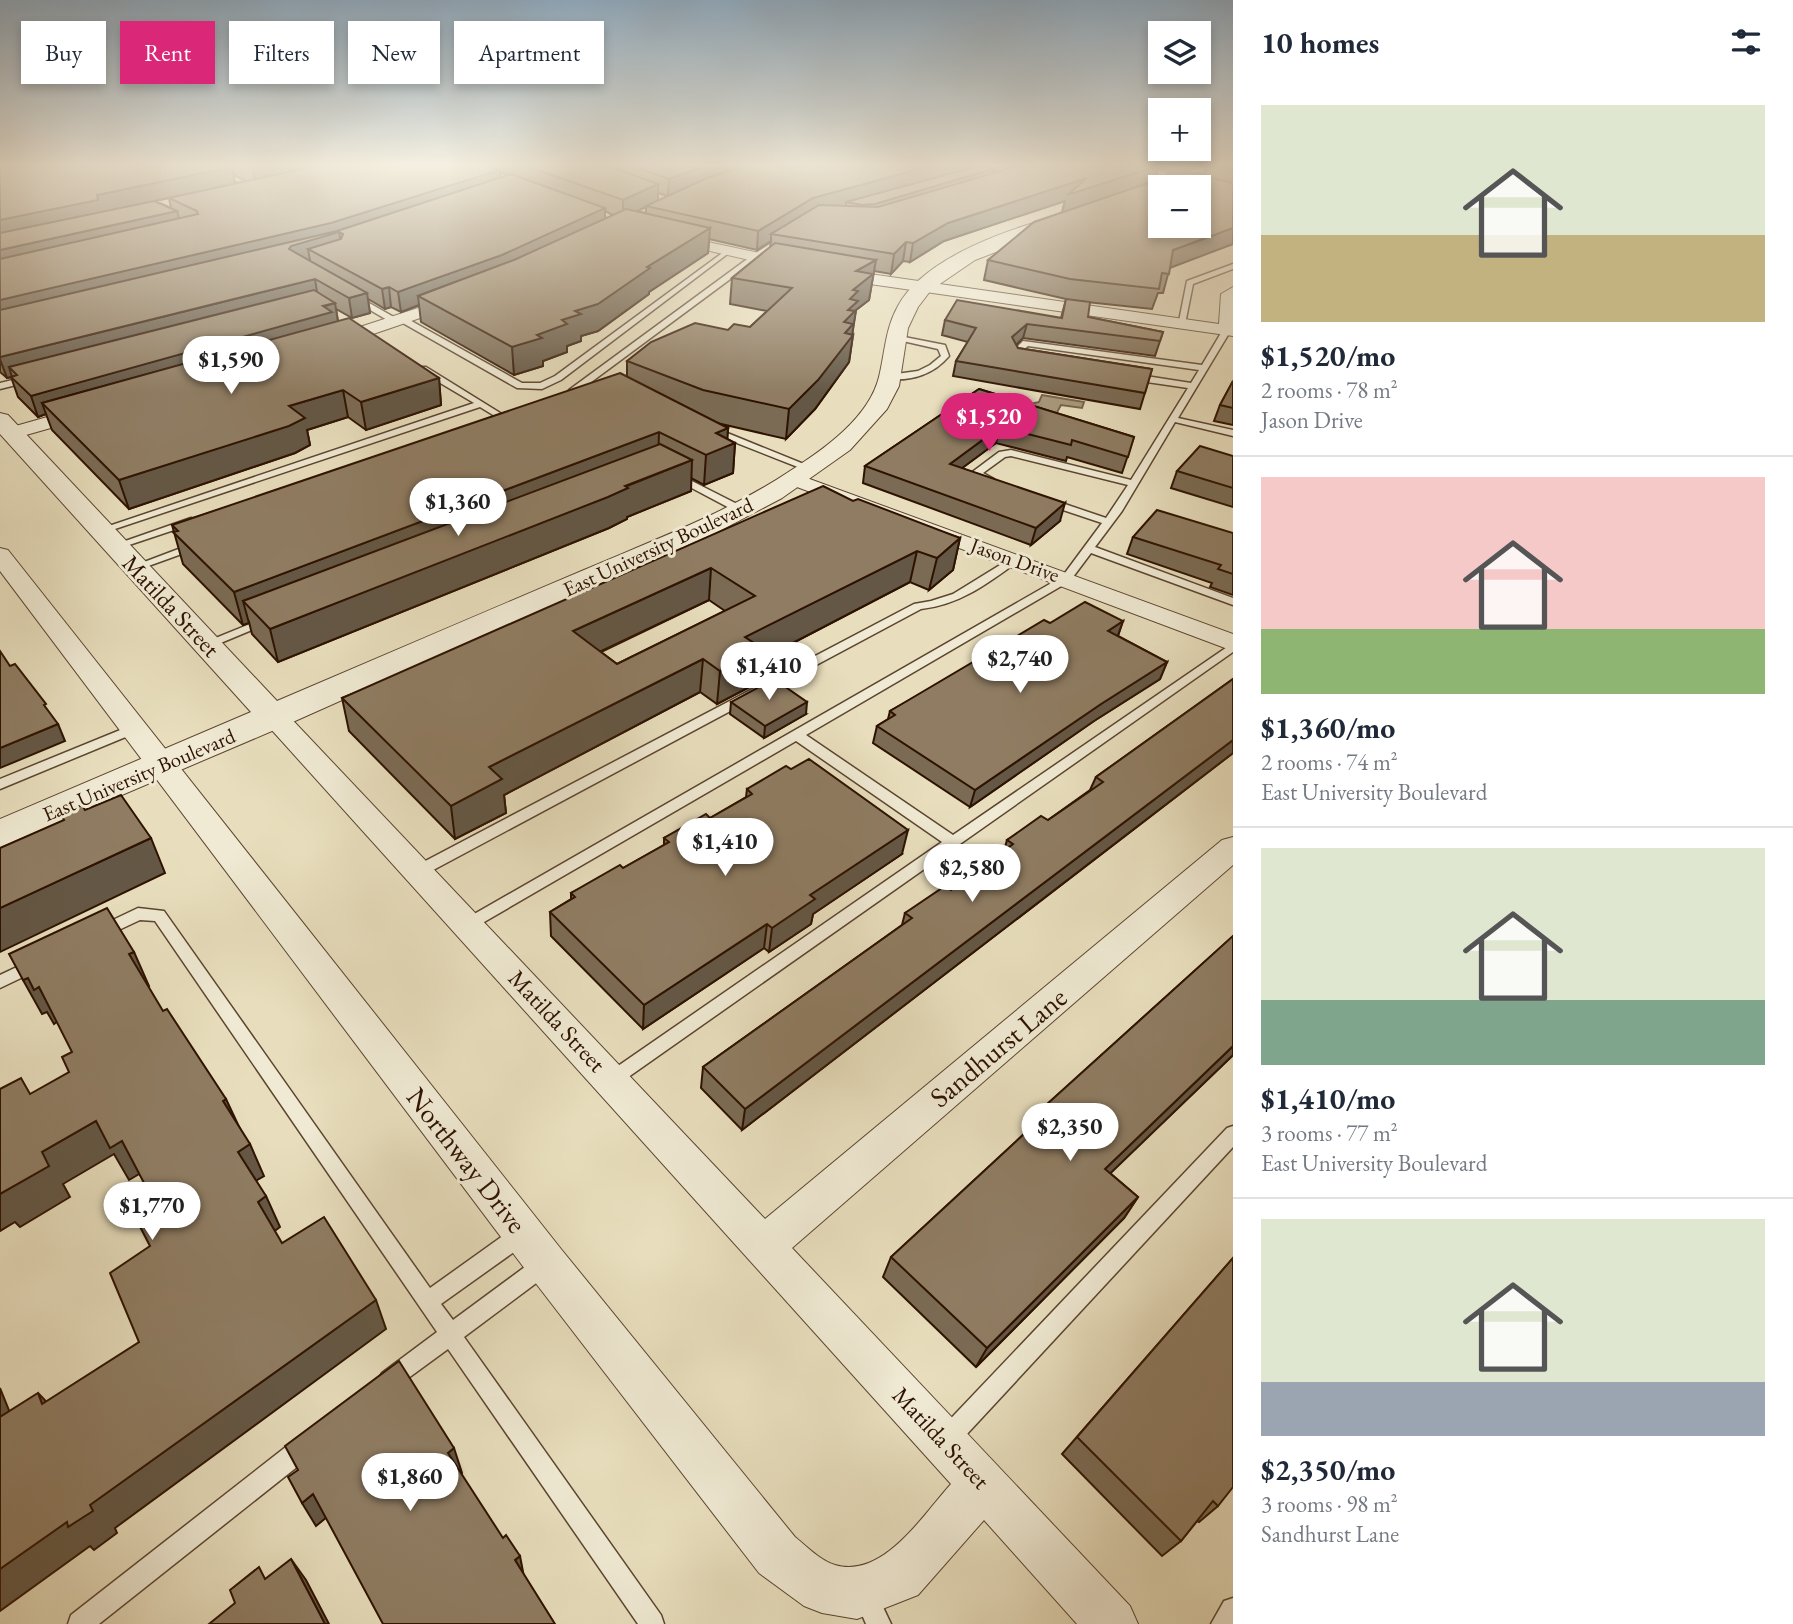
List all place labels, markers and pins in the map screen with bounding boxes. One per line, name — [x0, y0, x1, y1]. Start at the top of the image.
pin: $1,590 — [174, 336, 288, 396]
pin: $1,520 — [932, 393, 1046, 453]
pin: $1,360 — [401, 478, 515, 538]
pin: $2,740 — [963, 636, 1077, 695]
pin: $1,410 — [712, 642, 826, 702]
pin: $1,410 — [668, 818, 782, 878]
pin: $2,580 — [915, 844, 1029, 904]
pin: $2,350 — [1013, 1104, 1127, 1163]
pin: $1,770 — [95, 1182, 209, 1242]
pin: $1,860 — [353, 1454, 467, 1513]

